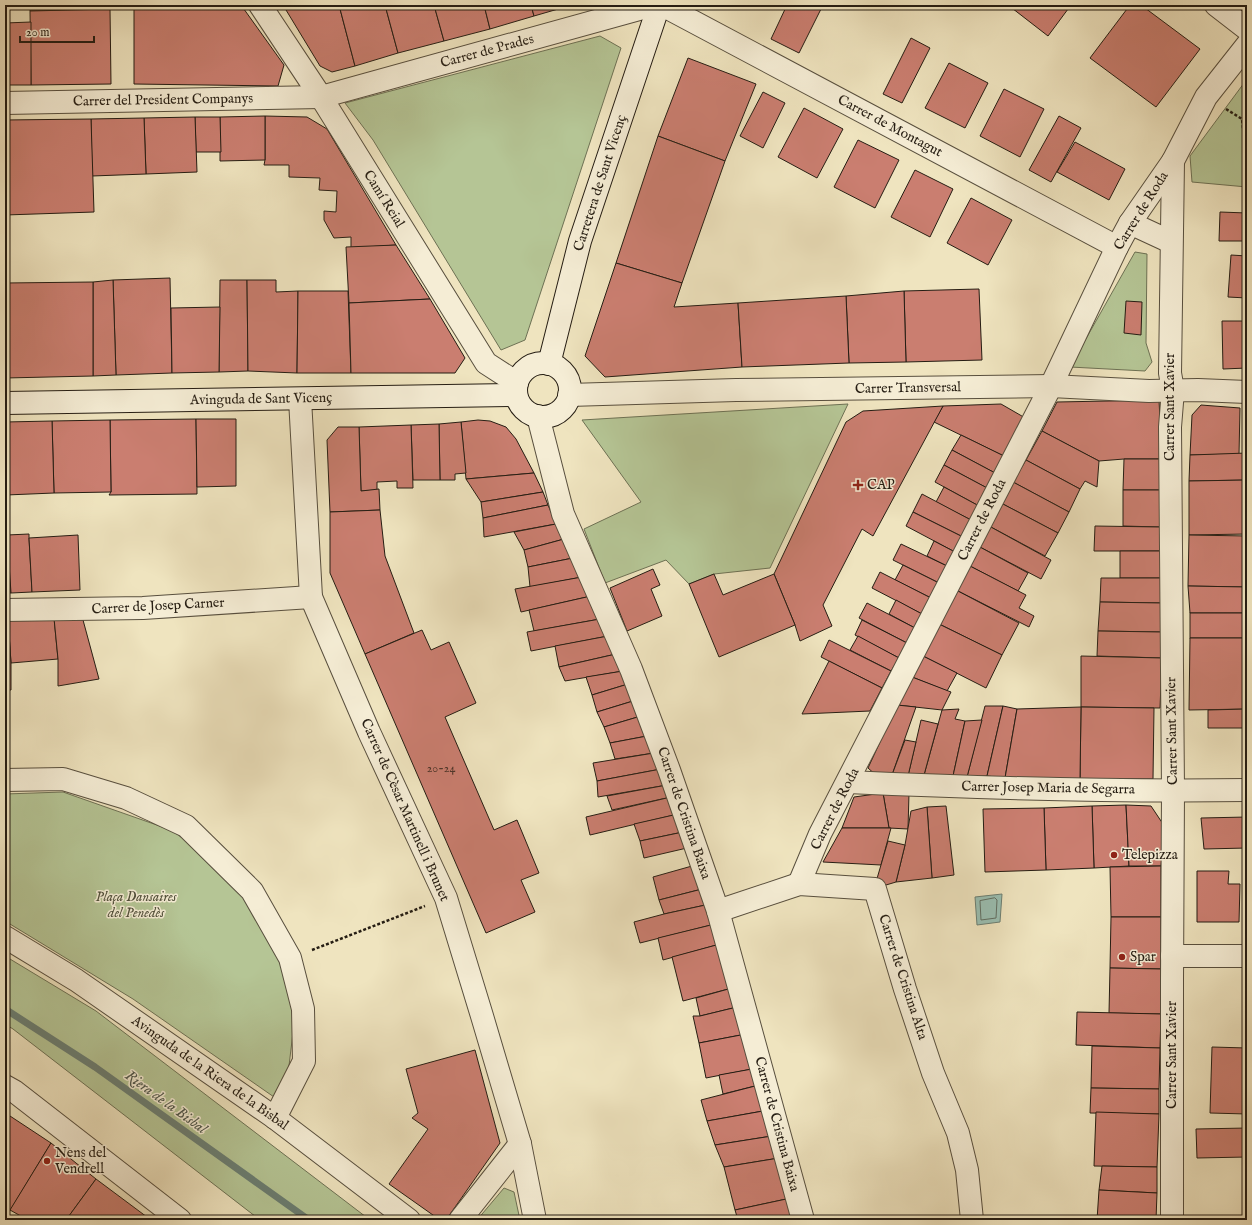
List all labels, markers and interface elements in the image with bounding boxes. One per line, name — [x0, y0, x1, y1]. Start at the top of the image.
scale bar — [20, 18, 94, 44]
text: 20 m — [26, 25, 49, 40]
street label: Carrer de Prades — [438, 30, 536, 72]
street label: Carrer del President Companys — [73, 89, 253, 111]
street label: Carrer de Montagut — [834, 91, 946, 161]
street label: Carretera de Sant Vicenç — [569, 112, 631, 254]
street label: Camí Reial — [359, 167, 409, 231]
street label: Carrer de Roda — [1110, 167, 1173, 254]
street label: Carrer Sant Xavier — [1161, 353, 1179, 461]
street label: Carrer Transversal — [855, 378, 961, 398]
street label: Avinguda de Sant Vicenç — [189, 389, 332, 409]
street label: Carrer de Roda — [954, 475, 1011, 564]
place label: CAP — [867, 476, 895, 494]
marker: CAP — [852, 479, 864, 491]
street label: Carrer de Josep Carner — [91, 594, 225, 618]
street label: Carrer Sant Xavier — [1162, 677, 1182, 785]
street label: Carrer de Cèsar Martinell i Brunet — [356, 716, 454, 904]
street label: Carrer de Cristina Baixa — [653, 744, 715, 882]
house number: 20-24 — [427, 761, 455, 776]
street label: Carrer de Roda — [807, 764, 864, 853]
street label: Carrer Josep Maria de Segarra — [961, 777, 1136, 799]
place label: Telepizza — [1122, 846, 1179, 864]
marker: Telepizza — [1109, 850, 1119, 860]
park label: Plaça Dansaires del Penedès — [95, 888, 178, 922]
street label: Carrer de Cristina Alta — [874, 912, 932, 1043]
place label: Spar — [1130, 948, 1156, 966]
marker: Spar — [1117, 952, 1127, 962]
street label: Carrer Sant Xavier — [1163, 1001, 1181, 1109]
street label: Avinguda de la Riera de la Bisbal — [128, 1012, 292, 1134]
street label: Carrer de Cristina Baixa — [750, 1055, 804, 1194]
water label: Riera de la Bisbal — [122, 1066, 210, 1138]
place label: Nens del Vendrell — [54, 1144, 106, 1178]
marker: Nens del Vendrell — [42, 1156, 52, 1166]

